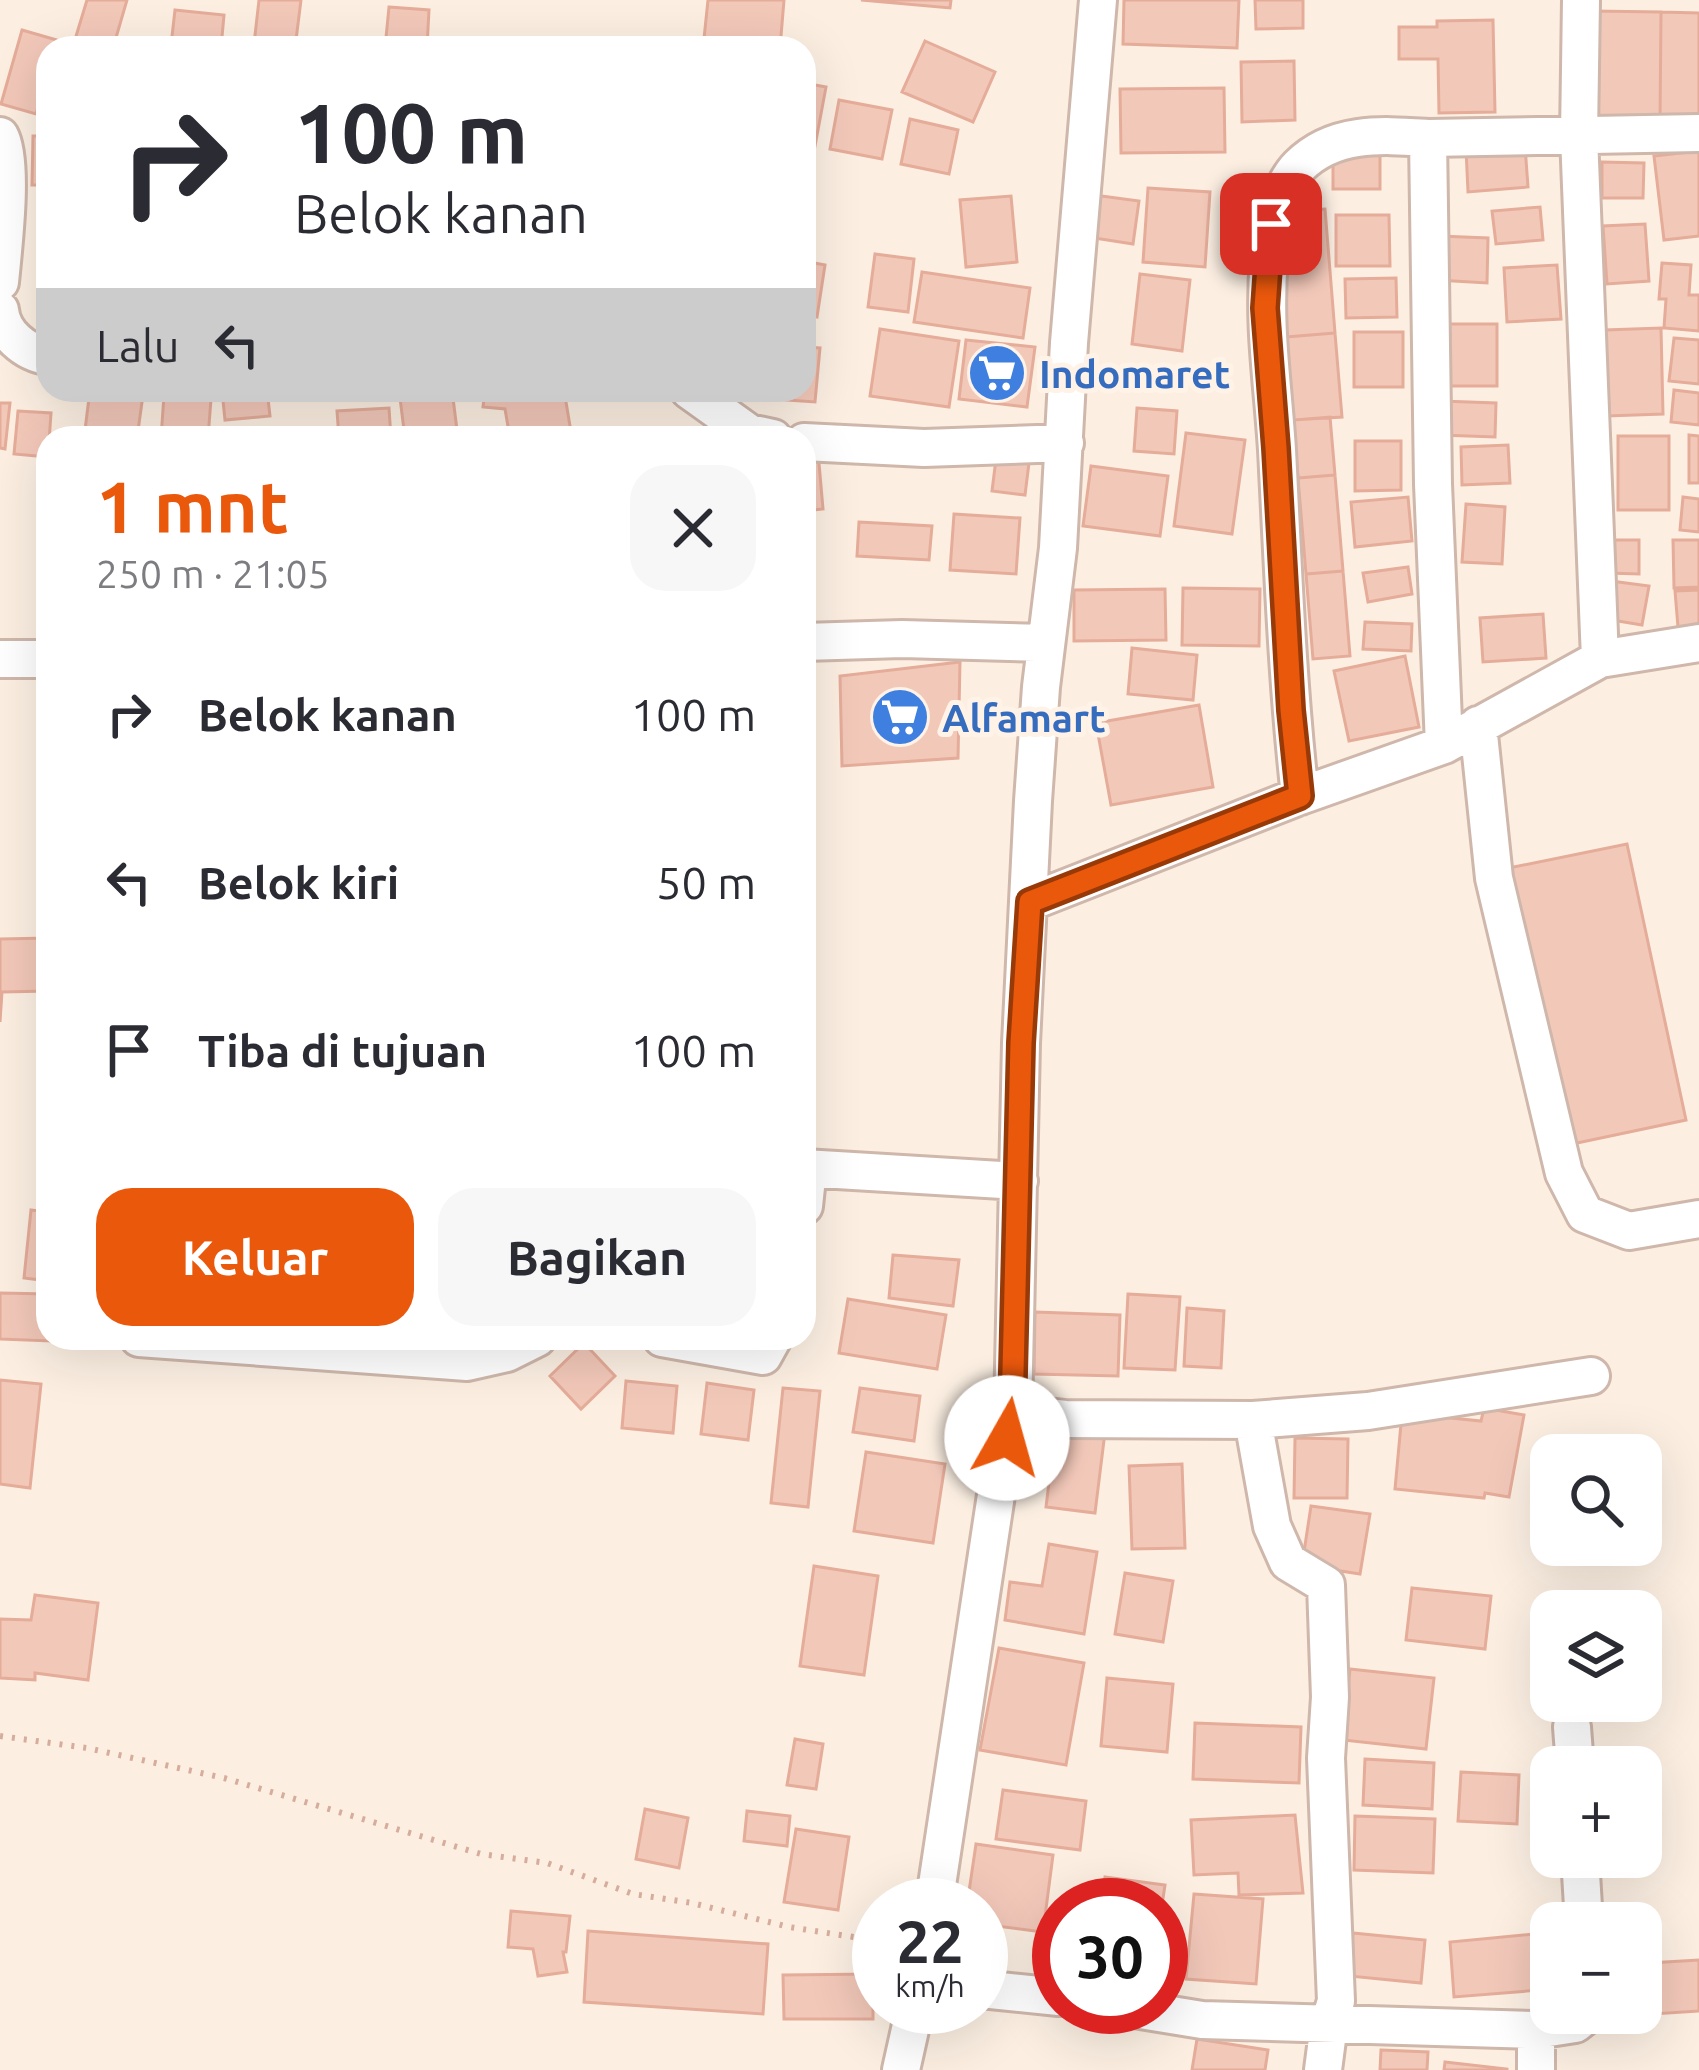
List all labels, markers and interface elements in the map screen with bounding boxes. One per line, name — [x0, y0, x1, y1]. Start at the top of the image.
icon: right — [96, 84, 252, 240]
text: 100 m — [294, 85, 528, 179]
pin — [1220, 173, 1322, 275]
text: Belok kanan — [294, 183, 588, 243]
icon: arrive — [1238, 191, 1304, 257]
icon: left — [204, 312, 270, 378]
text: Lalu — [96, 320, 180, 371]
supermarket icon: Indomaret — [966, 342, 1028, 404]
place label: Indomaret — [1039, 352, 1230, 395]
button: close — [630, 465, 756, 591]
text: 1 mnt — [96, 466, 289, 547]
text: 250 m · 21:05 — [96, 552, 330, 595]
icon: right — [96, 681, 162, 747]
supermarket icon: Alfamart — [869, 686, 931, 748]
text: Belok kanan — [198, 689, 457, 740]
text: 100 m — [631, 689, 756, 740]
place label: Alfamart — [942, 696, 1106, 739]
icon: left — [96, 849, 162, 915]
text: Belok kiri — [198, 857, 399, 908]
text: 50 m — [656, 857, 756, 908]
icon: arrive — [96, 1017, 162, 1083]
text: Tiba di tujuan — [198, 1025, 487, 1076]
text: 100 m — [631, 1025, 756, 1076]
button: Keluar — [96, 1188, 414, 1326]
button: Bagikan — [438, 1188, 756, 1326]
position arrow — [944, 1375, 1070, 1501]
map controls — [1530, 1434, 1662, 2034]
button: search — [1530, 1434, 1662, 1566]
button: layers — [1530, 1590, 1662, 1722]
button: + — [1530, 1746, 1662, 1878]
speed limit sign: 30 — [1032, 1878, 1188, 2034]
button: − — [1530, 1902, 1662, 2034]
text: 22 — [896, 1907, 964, 1974]
text: km/h — [895, 1969, 965, 2003]

